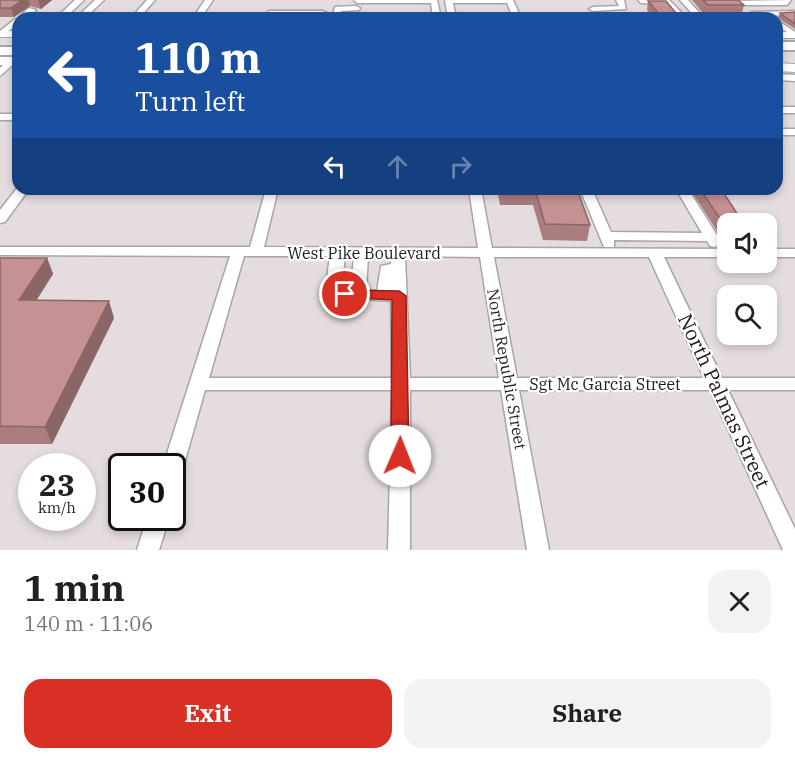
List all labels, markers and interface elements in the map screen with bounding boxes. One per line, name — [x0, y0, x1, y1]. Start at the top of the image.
text: 110 m — [135, 30, 261, 85]
icon: left — [36, 36, 114, 114]
text: Turn left — [135, 83, 246, 118]
icon: left — [318, 150, 351, 183]
icon: ahead — [381, 150, 414, 183]
icon: right — [444, 150, 477, 183]
map controls — [717, 213, 777, 345]
button: sound — [717, 213, 777, 273]
street label: West Pike Boulevard — [287, 243, 441, 263]
pin — [319, 268, 370, 319]
icon: arrive — [328, 277, 361, 310]
button: search — [717, 285, 777, 345]
street label: North Republic Street — [483, 287, 531, 451]
street label: North Palmas Street — [672, 309, 777, 492]
street label: Sgt Mc Garcia Street — [529, 374, 681, 394]
position arrow — [368, 424, 432, 488]
speed limit sign: 30 — [108, 453, 186, 531]
text: 23 — [39, 465, 75, 504]
text: km/h — [38, 498, 76, 517]
text: 1 min — [24, 564, 125, 611]
button: close — [708, 570, 771, 633]
text: 140 m · 11:06 — [24, 610, 153, 637]
button: Exit — [24, 679, 392, 748]
button: Share — [404, 679, 771, 748]

